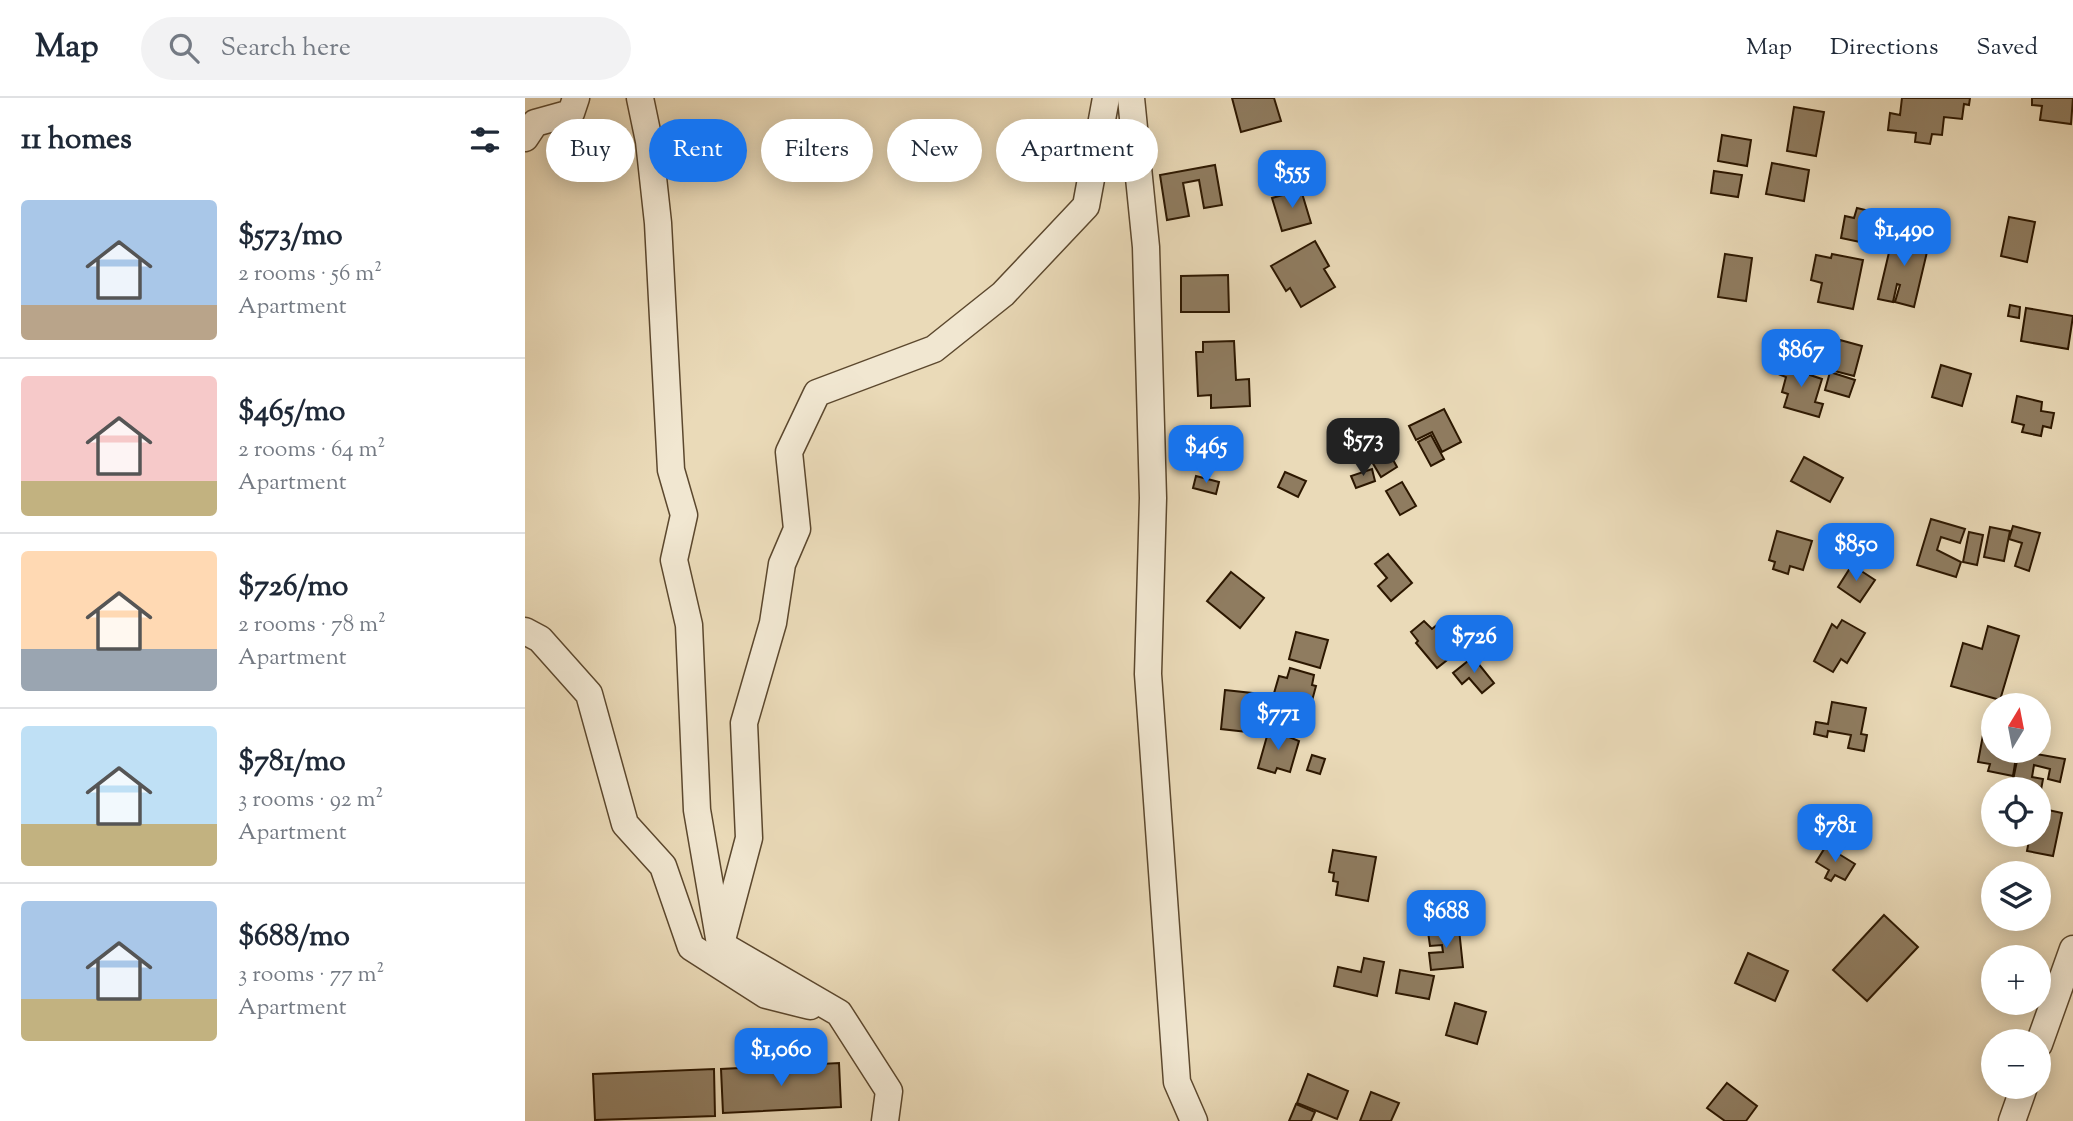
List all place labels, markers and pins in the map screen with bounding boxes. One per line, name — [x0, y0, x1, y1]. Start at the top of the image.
pin: $555 — [1251, 150, 1333, 210]
pin: $1,490 — [1847, 208, 1961, 268]
pin: $867 — [1760, 330, 1842, 389]
pin: $573 — [1322, 418, 1404, 478]
pin: $465 — [1165, 426, 1247, 485]
pin: $850 — [1815, 524, 1897, 583]
pin: $726 — [1433, 616, 1515, 675]
pin: $771 — [1237, 692, 1319, 752]
pin: $781 — [1794, 804, 1876, 864]
pin: $688 — [1405, 890, 1487, 950]
pin: $1,060 — [724, 1028, 838, 1088]

